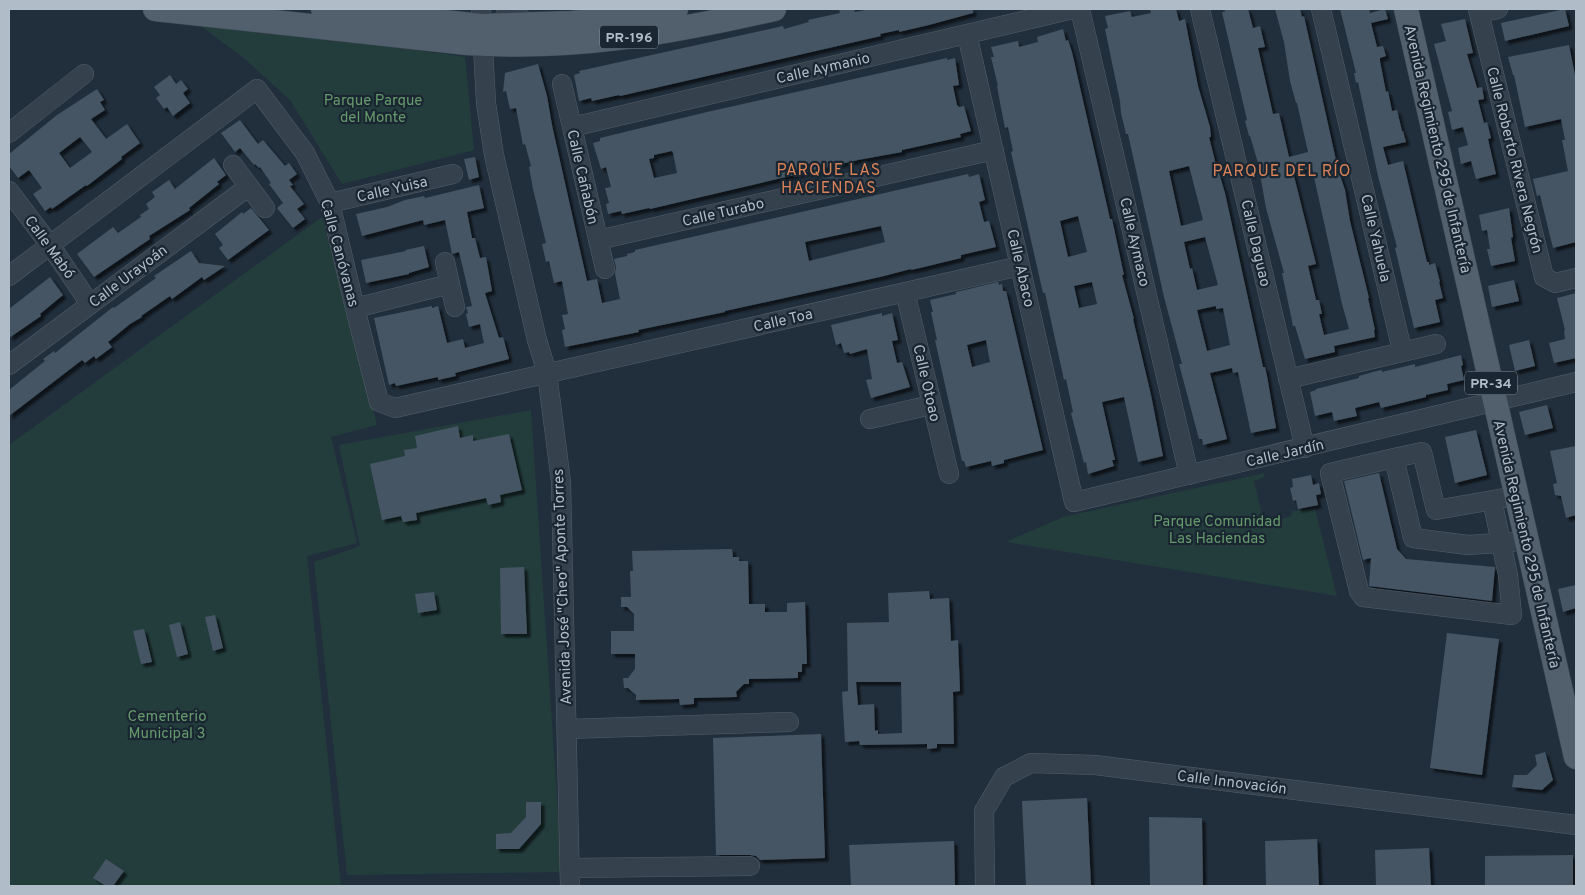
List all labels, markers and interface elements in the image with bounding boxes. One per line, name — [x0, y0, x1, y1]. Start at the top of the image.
street label: Avenida Regimiento 295 de Infantería — [1399, 23, 1474, 275]
road number: PR-196 — [600, 26, 658, 48]
street label: Calle Aymanio — [775, 49, 872, 89]
street label: Calle Roberto Rivera Negrón — [1481, 65, 1546, 256]
park label: Parque Parque del Monte — [324, 92, 422, 128]
street label: Calle Cañabón — [561, 128, 602, 227]
district label: PARQUE DEL RÍO — [1213, 160, 1352, 182]
district label: PARQUE LAS HACIENDAS — [777, 161, 881, 199]
street label: Calle Yuisa — [355, 173, 430, 208]
street label: Calle Yahuela — [1355, 193, 1394, 284]
street label: Calle Turabo — [680, 195, 766, 232]
street label: Calle Aymaco — [1114, 196, 1153, 289]
street label: Calle Canóvanas — [315, 197, 362, 309]
street label: Calle Daguao — [1235, 198, 1274, 289]
street label: Calle Mabó — [19, 213, 78, 283]
street label: Calle Abaco — [1001, 228, 1038, 309]
street label: Calle Urayoán — [86, 242, 172, 313]
street label: Calle Toa — [752, 305, 815, 338]
street label: Calle Otoao — [907, 343, 944, 424]
road number: PR-34 — [1465, 372, 1517, 394]
street label: Avenida Regimiento 295 de Infantería — [1488, 418, 1563, 670]
street label: Calle Jardín — [1244, 436, 1326, 473]
street label: Avenida José "Cheo" Aponte Torres — [550, 469, 577, 705]
park label: Parque Comunidad Las Haciendas — [1153, 513, 1281, 549]
park label: Cementerio Municipal 3 — [127, 708, 207, 744]
street label: Calle Innovación — [1176, 767, 1288, 800]

